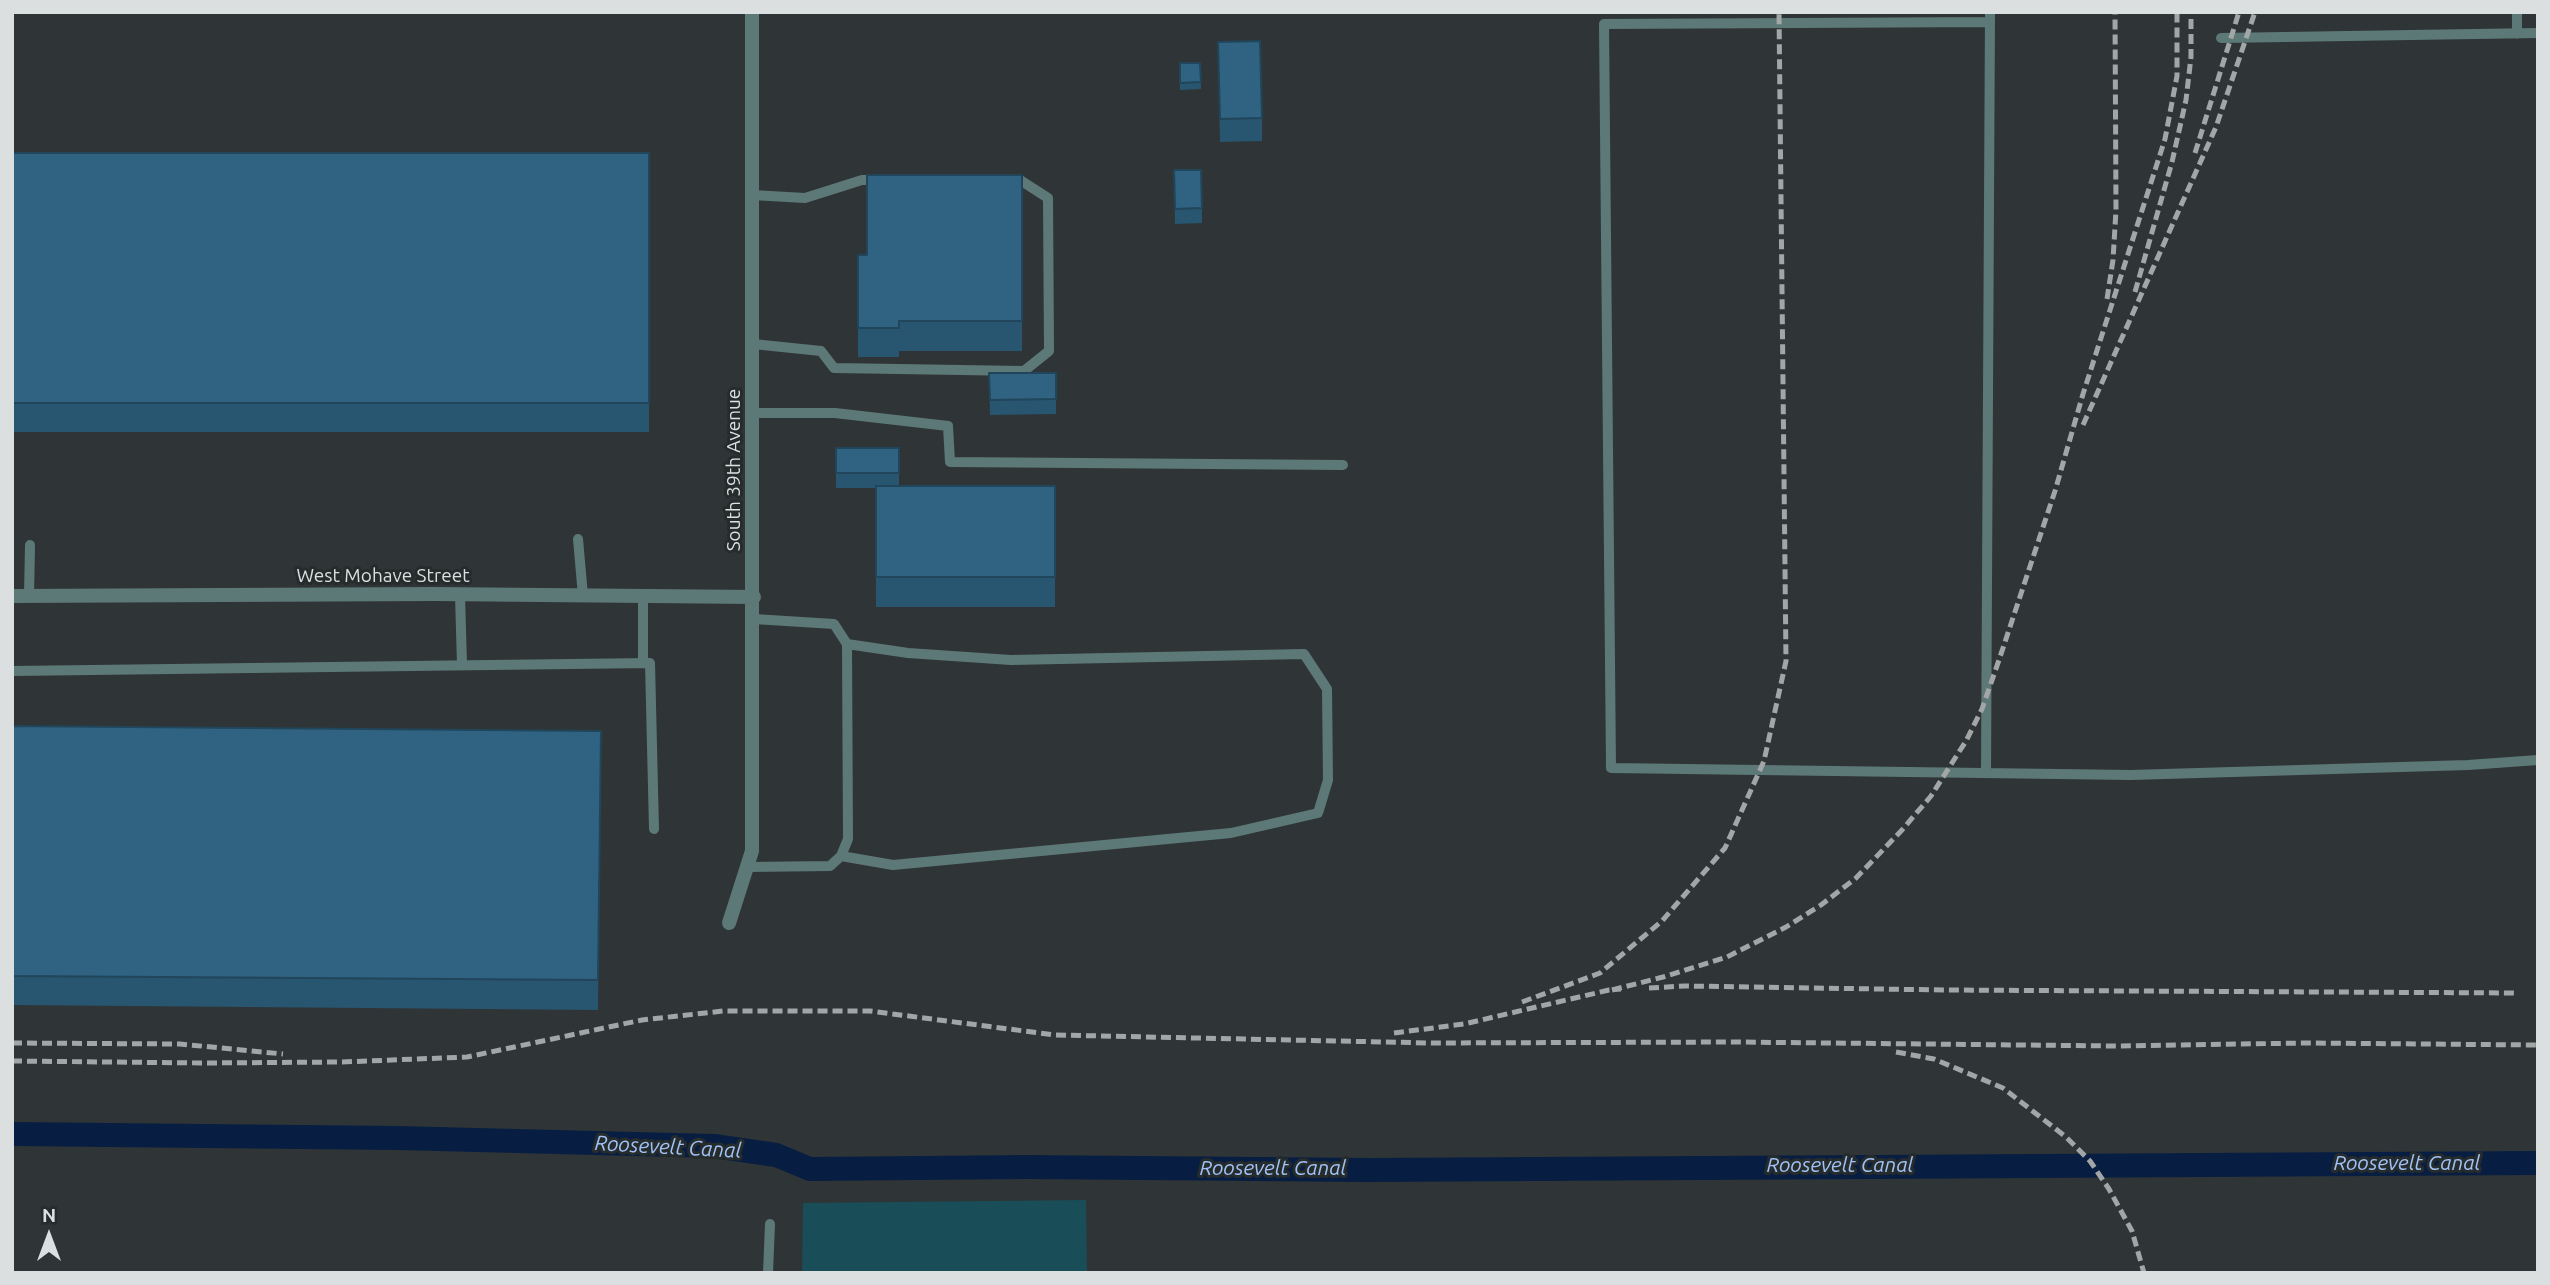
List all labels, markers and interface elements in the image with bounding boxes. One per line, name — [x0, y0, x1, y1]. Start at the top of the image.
street label: South 39th Avenue — [723, 389, 745, 551]
street label: West Mohave Street — [296, 565, 470, 587]
water label: Roosevelt Canal — [594, 1131, 742, 1163]
water label: Roosevelt Canal — [2333, 1150, 2481, 1176]
water label: Roosevelt Canal — [1766, 1152, 1914, 1178]
water label: Roosevelt Canal — [1199, 1155, 1347, 1181]
north arrow — [14, 1201, 84, 1271]
text: N — [42, 1204, 56, 1226]

